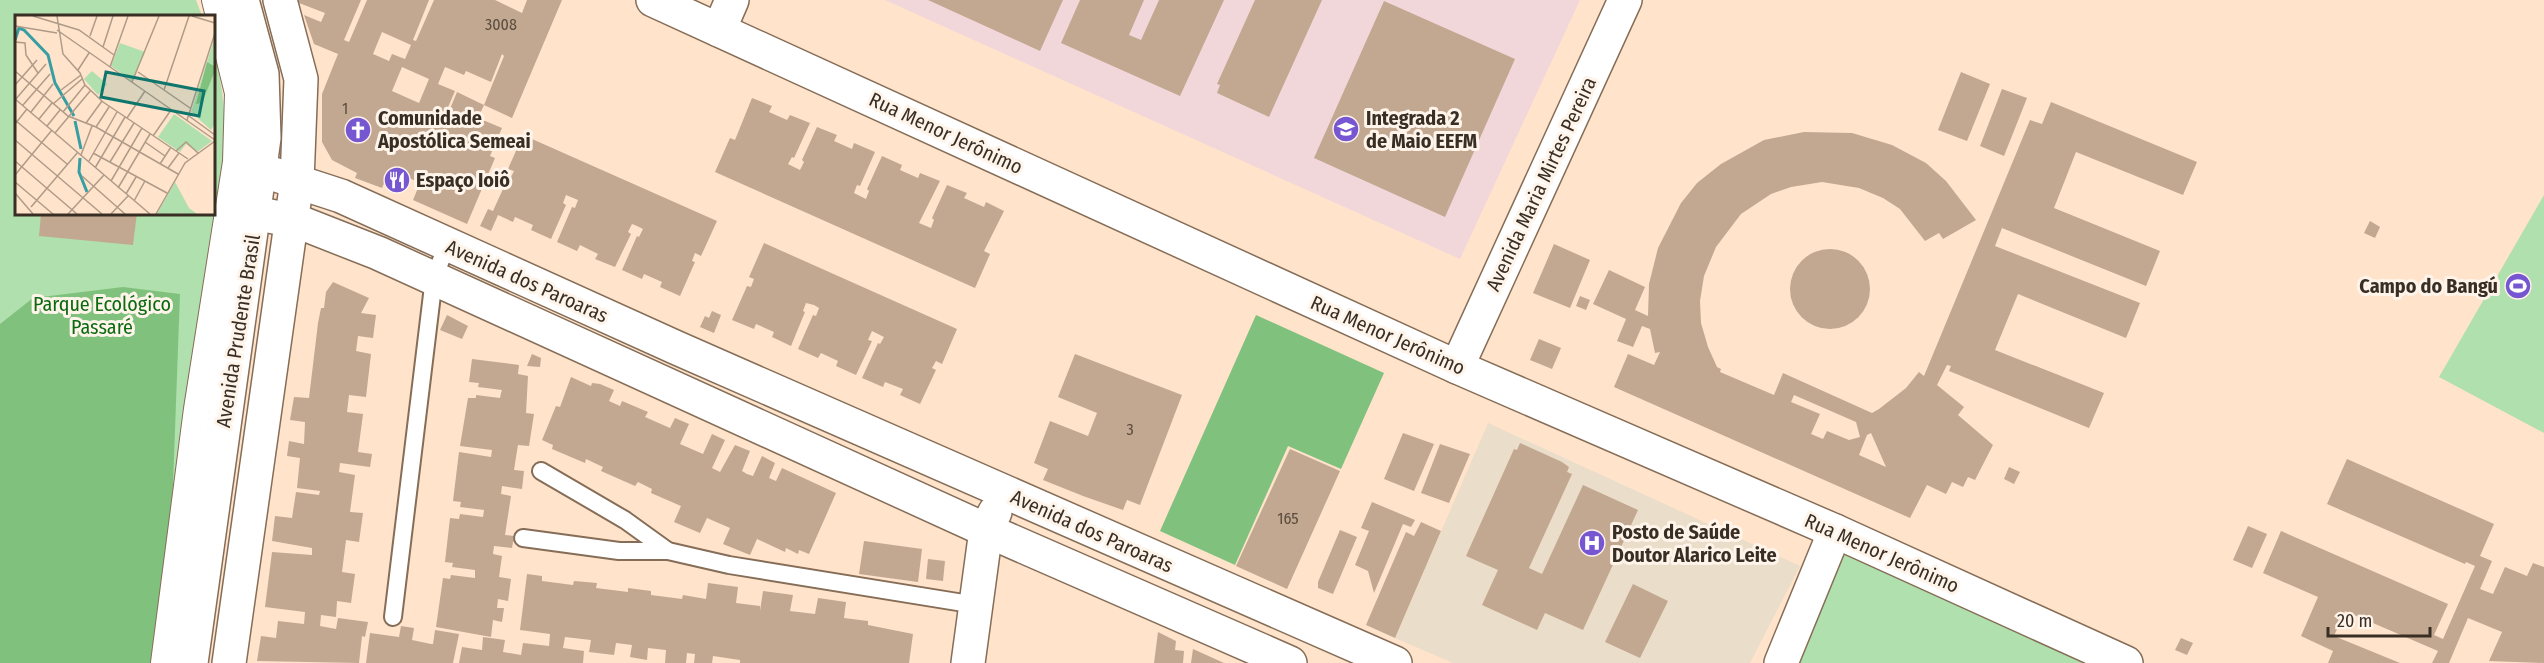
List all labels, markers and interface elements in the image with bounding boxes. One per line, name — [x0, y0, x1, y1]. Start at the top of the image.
inset map — [15, 15, 214, 214]
house number: 3008 — [485, 15, 517, 34]
street label: Avenida Maria Mirtes Pereira — [1481, 73, 1601, 295]
street label: Rua Menor Jerônimo — [865, 87, 1027, 179]
house number: 1 — [342, 99, 348, 118]
place label: Comunidade Apostólica Semeai — [377, 106, 531, 153]
place label: Integrada 2 de Maio EEFM — [1366, 106, 1477, 153]
school or university icon: Integrada 2 de Maio EEFM — [1331, 114, 1361, 144]
church icon: Comunidade Apostólica Semeai — [343, 115, 373, 145]
restaurant icon: Espaço Ioiô — [382, 165, 412, 195]
place label: Espaço Ioiô — [416, 168, 510, 192]
street label: Avenida Prudente Brasil — [211, 233, 265, 429]
street label: Avenida dos Paroaras — [442, 234, 612, 328]
sports icon: Campo do Bangú — [2503, 271, 2533, 301]
place label: Campo do Bangú — [2359, 274, 2498, 298]
street label: Rua Menor Jerônimo — [1307, 290, 1469, 380]
park label: Parque Ecológico Passaré — [33, 292, 171, 339]
house number: 3 — [1126, 420, 1134, 439]
street label: Avenida dos Paroaras — [1007, 484, 1177, 578]
street label: Rua Menor Jerônimo — [1801, 508, 1963, 598]
house number: 165 — [1277, 509, 1299, 528]
place label: Posto de Saúde Doutor Alarico Leite — [1612, 520, 1777, 567]
hospital icon: Posto de Saúde Doutor Alarico Leite — [1577, 528, 1607, 558]
scale bar — [2328, 600, 2430, 638]
text: 20 m — [2337, 610, 2372, 632]

